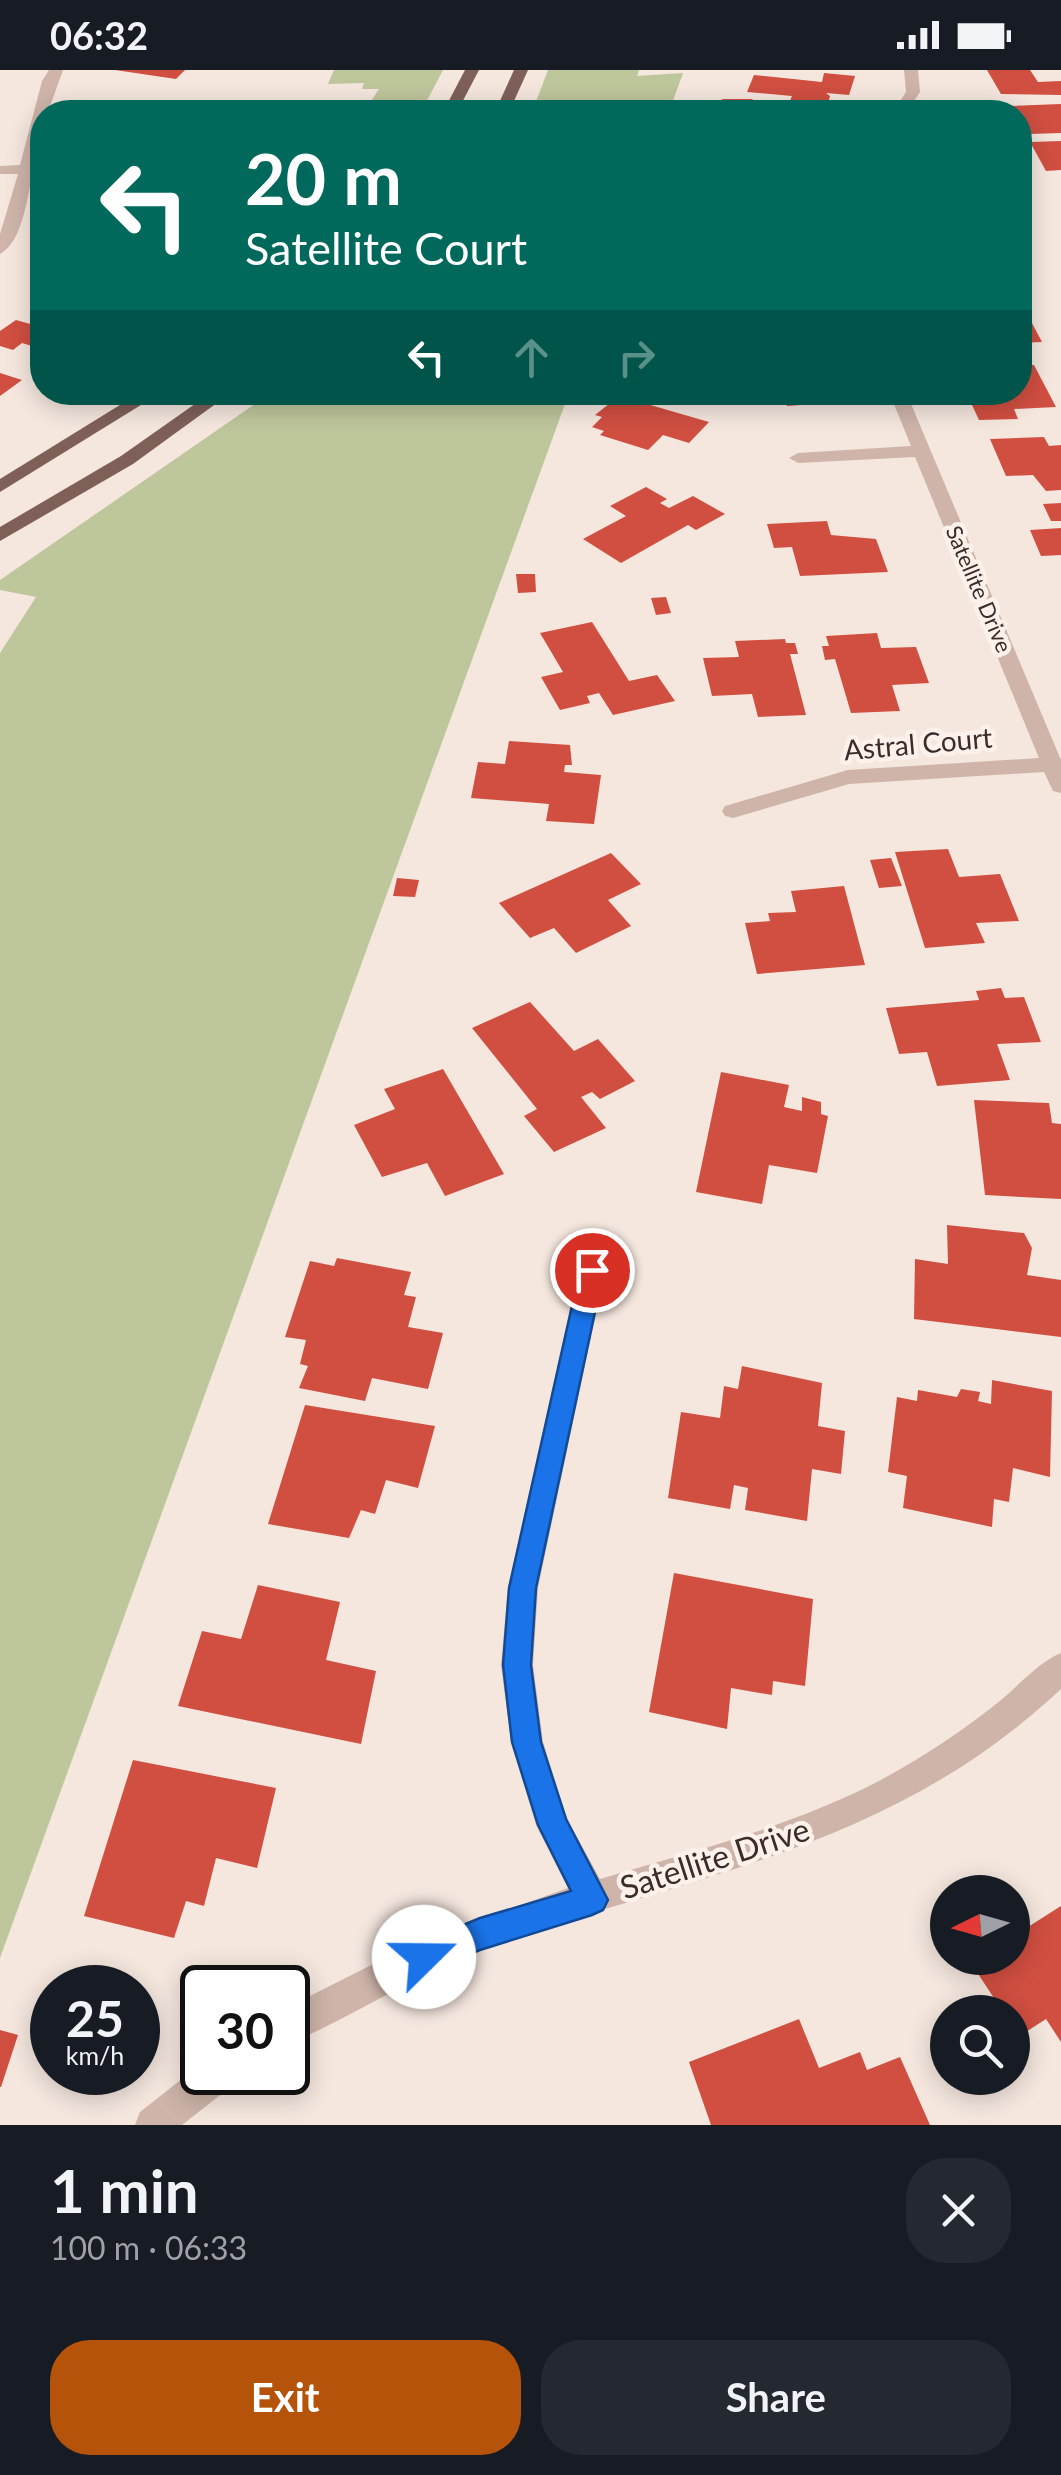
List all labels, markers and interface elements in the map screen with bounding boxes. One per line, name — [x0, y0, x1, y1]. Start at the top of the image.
text: 06:32 — [50, 12, 148, 58]
text: 20 m — [245, 136, 402, 220]
icon: left — [80, 140, 210, 270]
text: Satellite Court — [245, 221, 527, 275]
icon: left — [399, 330, 454, 385]
icon: ahead — [504, 330, 559, 385]
icon: right — [609, 330, 664, 385]
street label: Satellite Drive — [941, 521, 1018, 656]
street label: Astral Court — [842, 720, 994, 766]
pin — [550, 1228, 635, 1313]
icon: arrive — [565, 1243, 620, 1298]
street label: Satellite Drive — [615, 1809, 814, 1907]
north arrow — [930, 1875, 1030, 1975]
map controls — [930, 1875, 1030, 2095]
position arrow — [372, 1905, 476, 2009]
speed limit sign: 30 — [180, 1965, 310, 2095]
text: 25 — [66, 1988, 124, 2048]
button: search — [930, 1995, 1030, 2095]
text: km/h — [66, 2040, 124, 2070]
text: 1 min — [50, 2154, 199, 2226]
button: close — [906, 2158, 1011, 2263]
text: 100 m · 06:33 — [50, 2228, 247, 2267]
button: Exit — [50, 2340, 521, 2455]
button: Share — [541, 2340, 1011, 2455]

